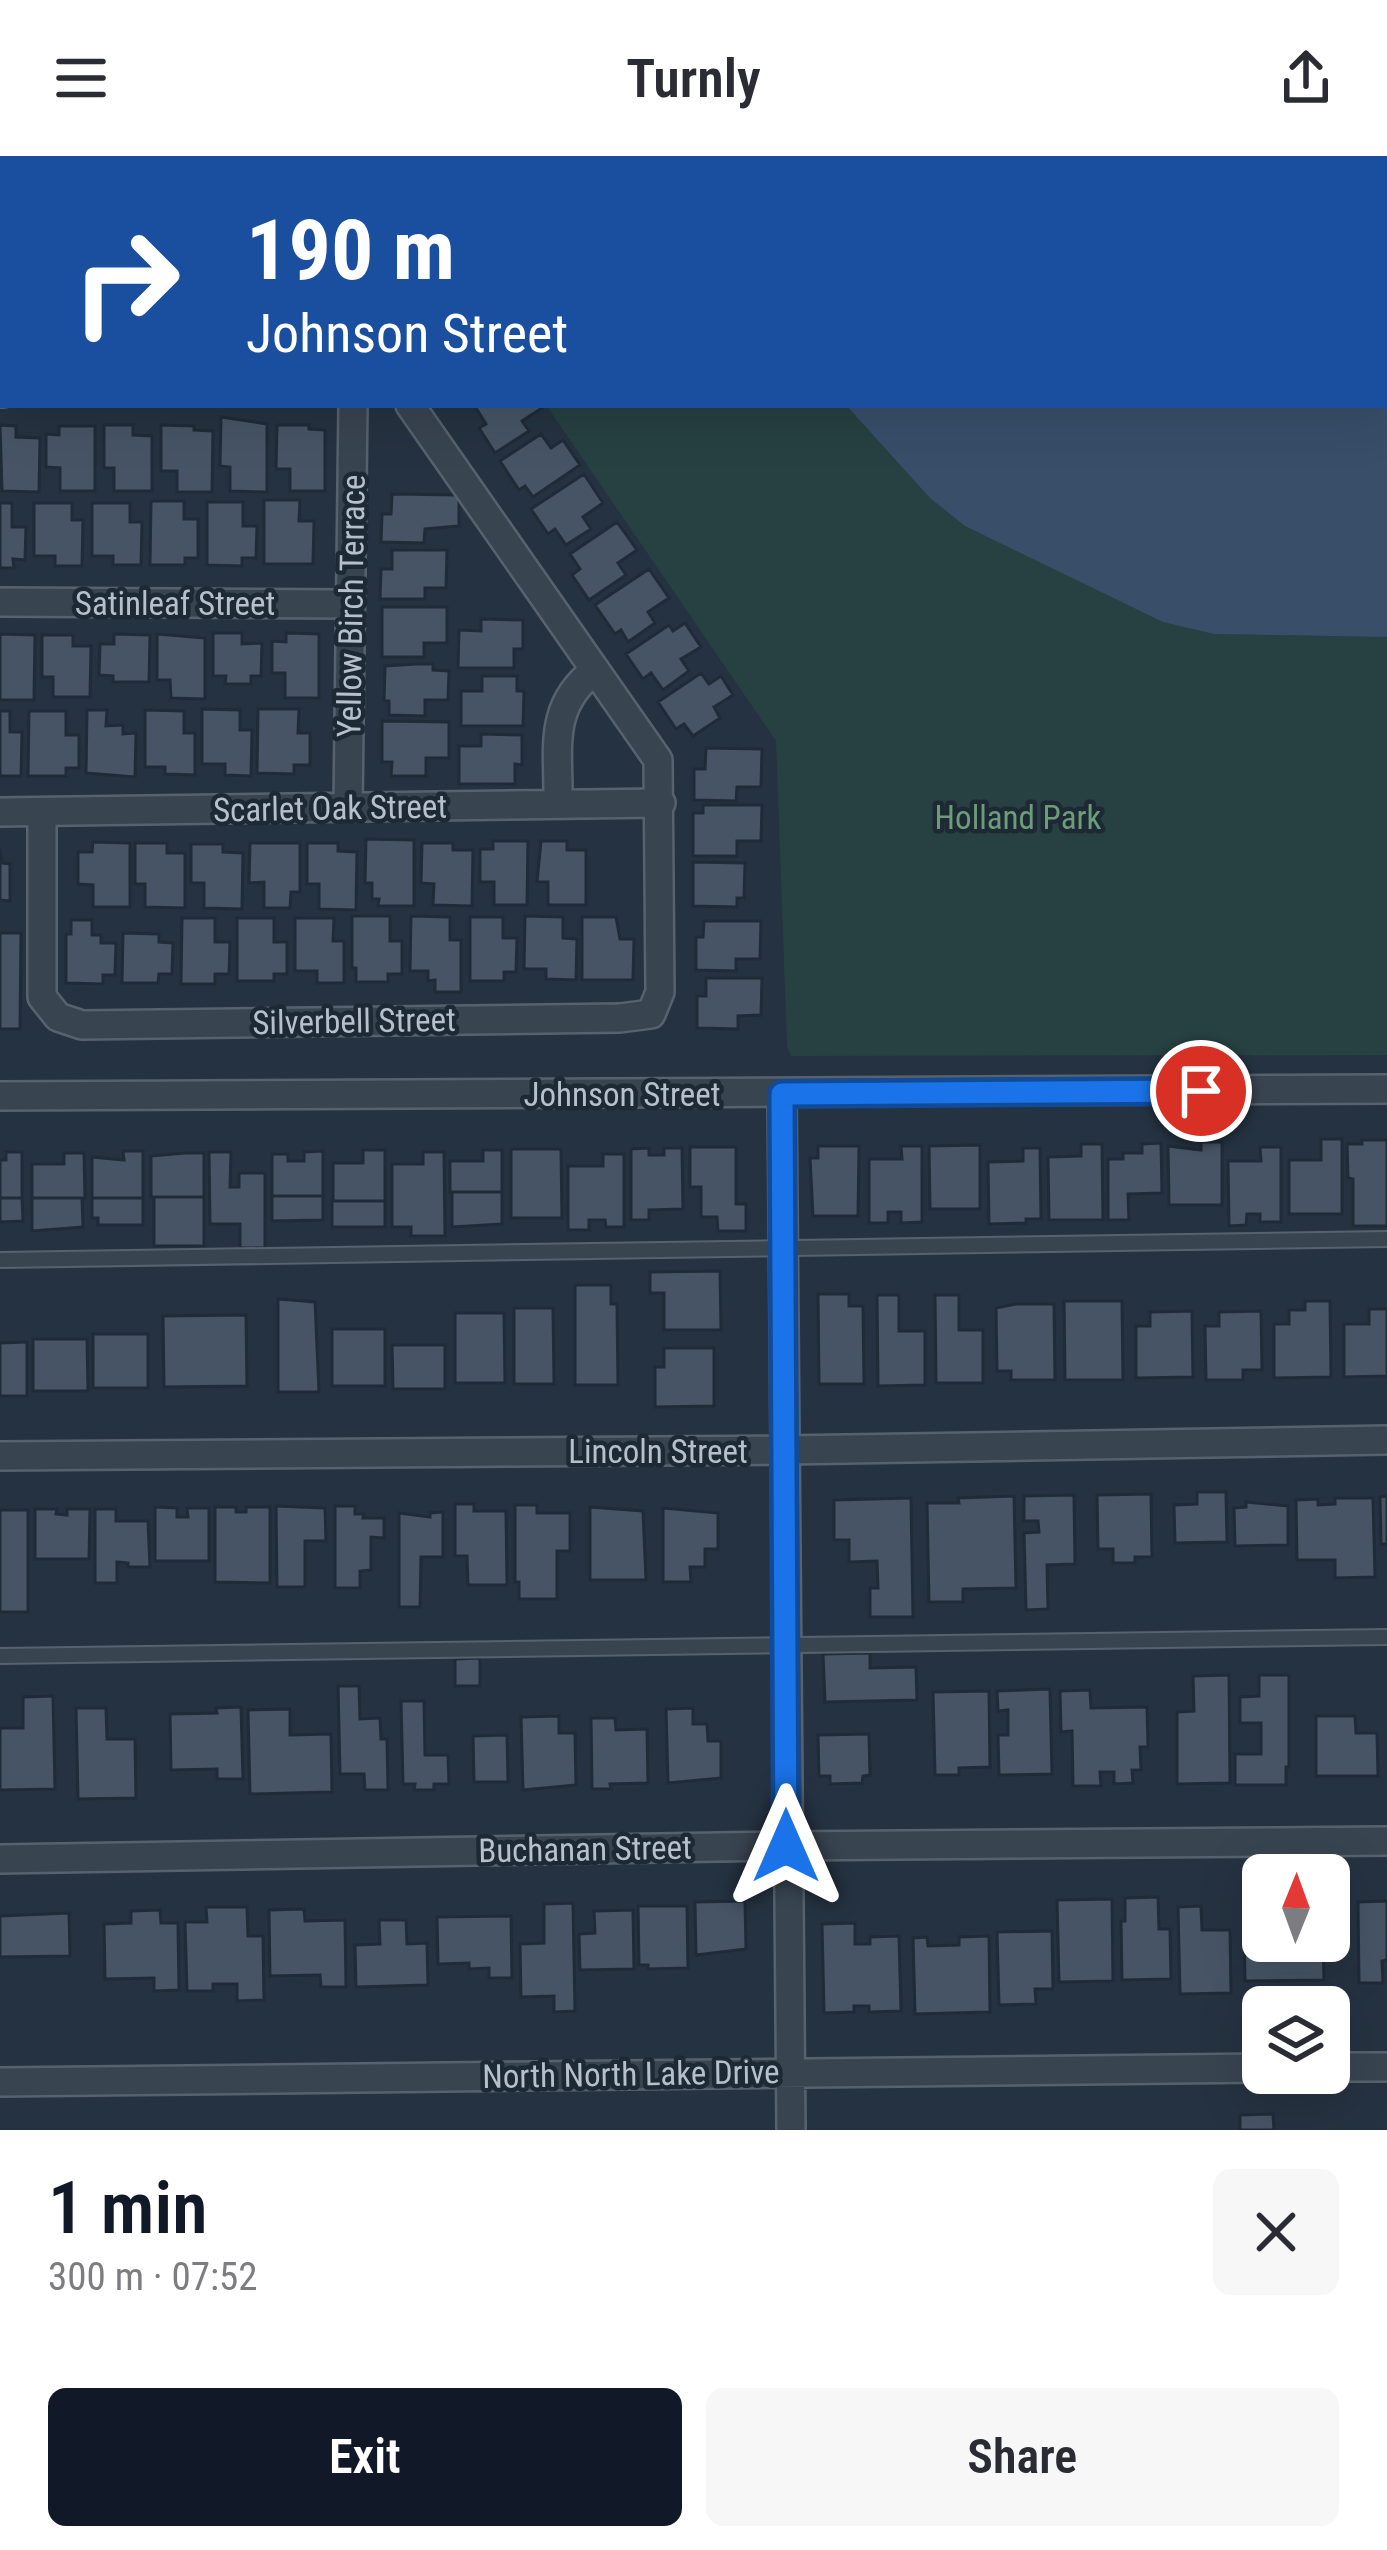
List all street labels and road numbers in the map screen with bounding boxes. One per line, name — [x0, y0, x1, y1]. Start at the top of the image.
street label: Yellow Birch Terrace — [329, 474, 373, 738]
street label: Satinleaf Street — [75, 584, 275, 623]
street label: Scarlet Oak Street — [213, 786, 447, 830]
street label: Silverbell Street — [252, 1000, 456, 1042]
street label: Johnson Street — [524, 1075, 720, 1114]
street label: Lincoln Street — [568, 1432, 748, 1471]
street label: Buchanan Street — [478, 1828, 692, 1870]
street label: North North Lake Drive — [482, 2052, 780, 2096]

